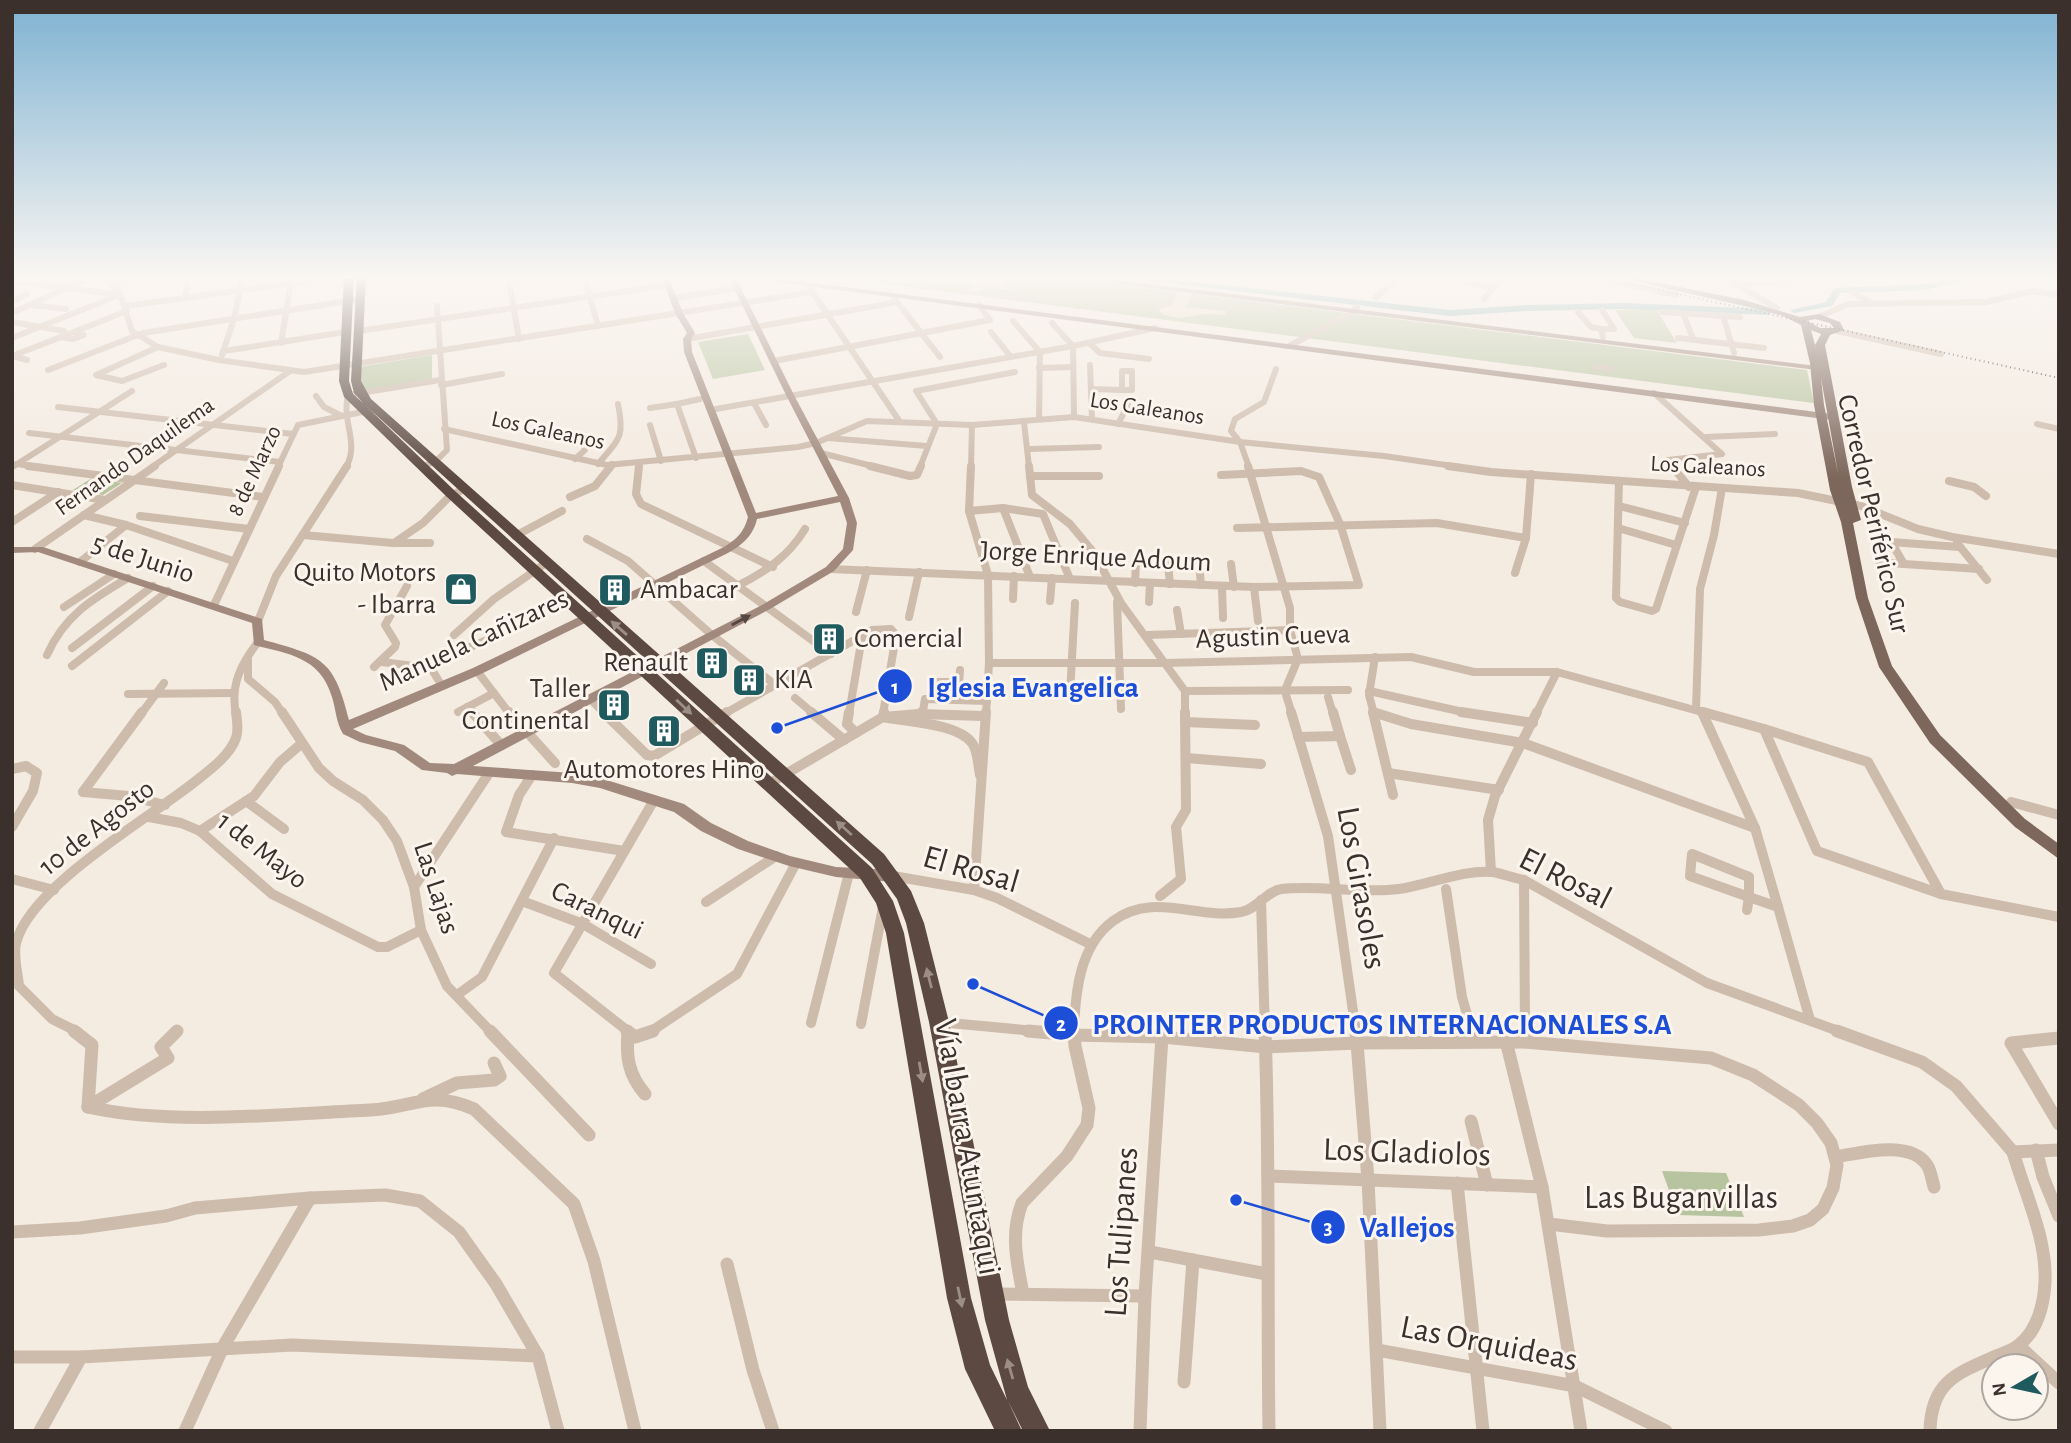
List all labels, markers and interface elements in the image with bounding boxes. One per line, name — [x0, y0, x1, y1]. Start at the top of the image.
street label: Los Galeanos — [1088, 389, 1206, 429]
street label: Corredor Periférico Sur — [1832, 392, 1914, 636]
street label: Fernando Daquilema — [51, 394, 219, 520]
street label: Los Galeanos — [489, 408, 607, 454]
street label: 8 de Marzo — [224, 422, 286, 520]
street label: Los Galeanos — [1650, 452, 1766, 482]
street label: 5 de Junio — [88, 529, 198, 589]
street label: Jorge Enrique Adoum — [980, 537, 1212, 577]
place label: Quito Motors - Ibarra — [293, 559, 436, 619]
shop icon: Quito Motors - Ibarra — [442, 570, 480, 608]
building icon: Ambacar — [596, 571, 634, 609]
place label: Ambacar — [640, 576, 738, 604]
street label: Manuela Cañizares — [375, 585, 573, 697]
one-way arrow — [731, 614, 751, 626]
one-way arrow — [610, 620, 628, 636]
building icon: Comercial — [810, 620, 848, 658]
street label: Agustin Cueva — [1195, 620, 1351, 654]
place label: Comercial — [854, 625, 963, 653]
building icon: Renault — [693, 644, 731, 682]
place label: Renault — [603, 649, 688, 677]
building icon: KIA — [730, 661, 768, 699]
callout: Iglesia Evangelica — [878, 661, 1152, 712]
place label: KIA — [774, 666, 813, 694]
text: Iglesia Evangelica — [927, 673, 1139, 703]
place label: Taller Continental — [462, 675, 590, 735]
text: 1 — [891, 677, 899, 698]
building icon: Taller Continental — [595, 686, 633, 724]
one-way arrow — [675, 699, 692, 715]
building icon: Automotores Hino — [645, 712, 683, 750]
place label: Automotores Hino — [563, 756, 765, 784]
street label: 10 de Agosto — [34, 775, 160, 881]
street label: Los Girasoles — [1330, 804, 1392, 972]
street label: 1 de Mayo — [212, 807, 312, 895]
one-way arrow — [835, 820, 853, 836]
street label: Las Lajas — [408, 839, 464, 937]
street label: El Rosal — [919, 841, 1023, 899]
street label: El Rosal — [1514, 842, 1616, 916]
street label: Caranqui — [547, 877, 647, 945]
one-way arrow — [923, 967, 934, 989]
callout: PROINTER PRODUCTOS INTERNACIONALES S.A — [1043, 998, 1686, 1049]
text: PROINTER PRODUCTOS INTERNACIONALES S.A — [1092, 1010, 1672, 1040]
text: 2 — [1056, 1014, 1066, 1035]
street label: Vía Ibarra Atuntaqui — [928, 1016, 1006, 1278]
one-way arrow — [916, 1061, 927, 1083]
street label: Los Gladiolos — [1323, 1134, 1491, 1172]
street label: Los Tulipanes — [1100, 1146, 1144, 1318]
street label: Las Buganvillas — [1584, 1182, 1778, 1215]
callout: Vallejos — [1310, 1201, 1468, 1252]
text: Vallejos — [1359, 1213, 1455, 1243]
text: 3 — [1323, 1217, 1333, 1238]
one-way arrow — [954, 1286, 965, 1308]
street label: Las Orquideas — [1398, 1311, 1580, 1377]
north arrow — [1980, 1352, 2050, 1422]
one-way arrow — [1004, 1358, 1014, 1379]
text: N — [1989, 1381, 2010, 1397]

